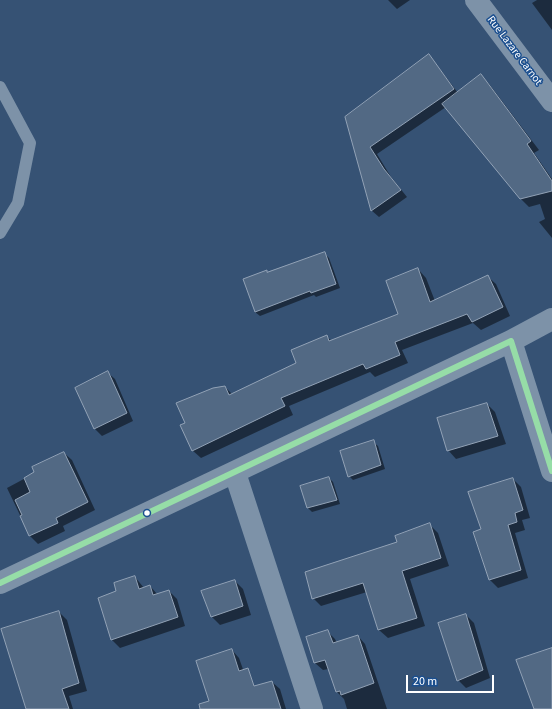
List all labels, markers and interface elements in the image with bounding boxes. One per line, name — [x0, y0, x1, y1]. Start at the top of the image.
street label: Rue Lazare Carnot — [484, 14, 544, 88]
unlabelled marker — [142, 508, 152, 518]
scale bar — [408, 667, 496, 693]
text: 20 m — [413, 673, 437, 690]

